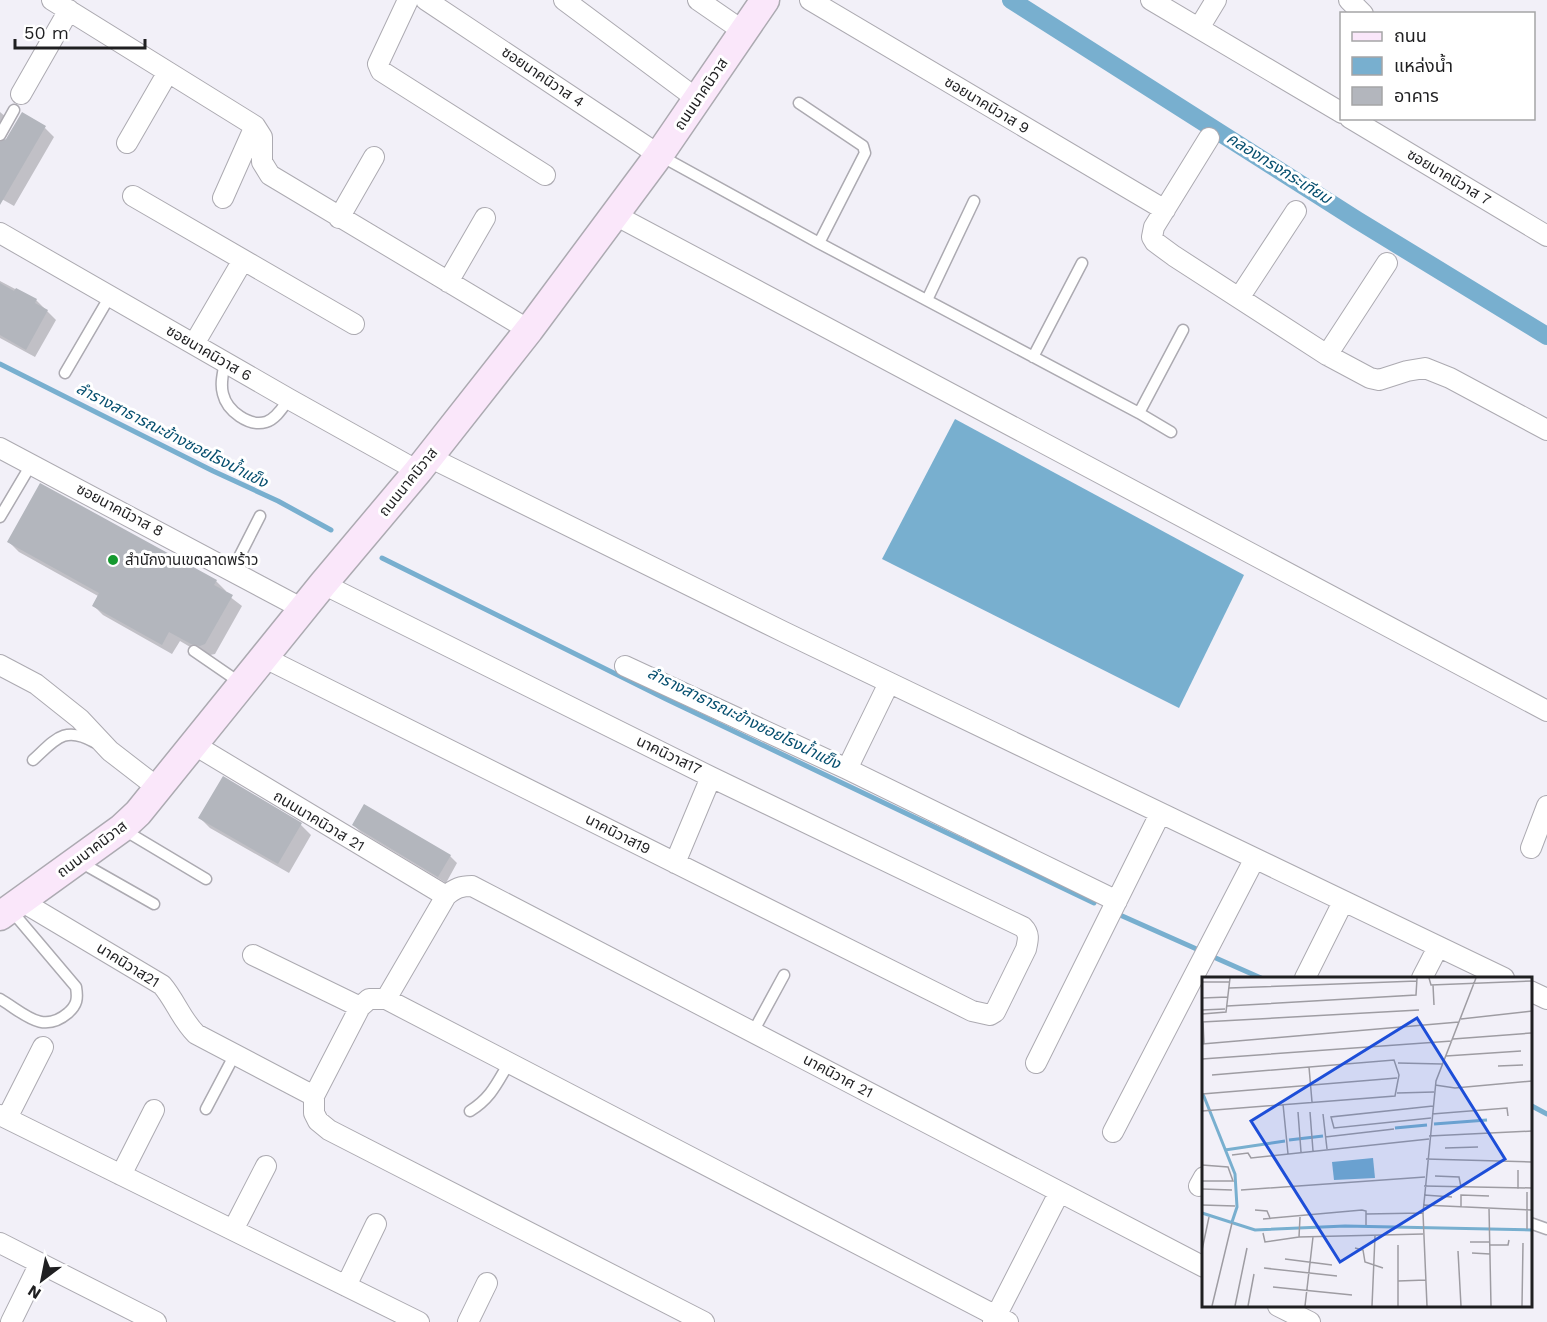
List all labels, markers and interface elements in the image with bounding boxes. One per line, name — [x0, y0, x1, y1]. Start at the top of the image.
scale bar — [15, 12, 146, 50]
legend — [1340, 12, 1535, 120]
text: 50 m — [24, 22, 69, 43]
text: ถนน — [1394, 25, 1427, 46]
street label: ซอยนาคนิวาส 4 — [498, 43, 588, 111]
text: แหล่งน้ำ — [1394, 53, 1453, 76]
street label: ถนนนาคนิวาส — [670, 54, 732, 134]
street label: ซอยนาคนิวาส 9 — [941, 73, 1033, 137]
text: อาคาร — [1394, 85, 1439, 106]
water label: คลองทรงกระเทียม — [1223, 128, 1336, 208]
street label: ซอยนาคนิวาส 7 — [1404, 145, 1494, 209]
street label: ซอยนาคนิวาส 6 — [163, 321, 255, 385]
water label: ลำรางสาธารณะข้างซอยโรงน้ำแข็ง — [73, 377, 273, 492]
street label: ถนนนาคนิวาส — [375, 444, 441, 520]
street label: ซอยนาคนิวาส 8 — [73, 480, 167, 540]
place label: สำนักงานเขตลาดพร้าว — [125, 551, 258, 569]
marker: สำนักงานเขตลาดพร้าว — [106, 553, 120, 567]
water label: ลำรางสาธารณะข้างซอยโรงน้ำแข็ง — [644, 661, 846, 774]
street label: นาคนิวาส17 — [634, 732, 704, 778]
street label: ถนนนาคนิวาส 21 — [270, 787, 368, 855]
street label: นาคนิวาส19 — [582, 810, 654, 858]
street label: ถนนนาคนิวาส — [53, 817, 131, 881]
street label: นาคนิวาส21 — [93, 939, 163, 991]
inset map — [1202, 977, 1532, 1307]
street label: นาคนิวาศ 21 — [800, 1050, 876, 1102]
north arrow — [12, 1250, 72, 1310]
text: N — [24, 1281, 44, 1303]

